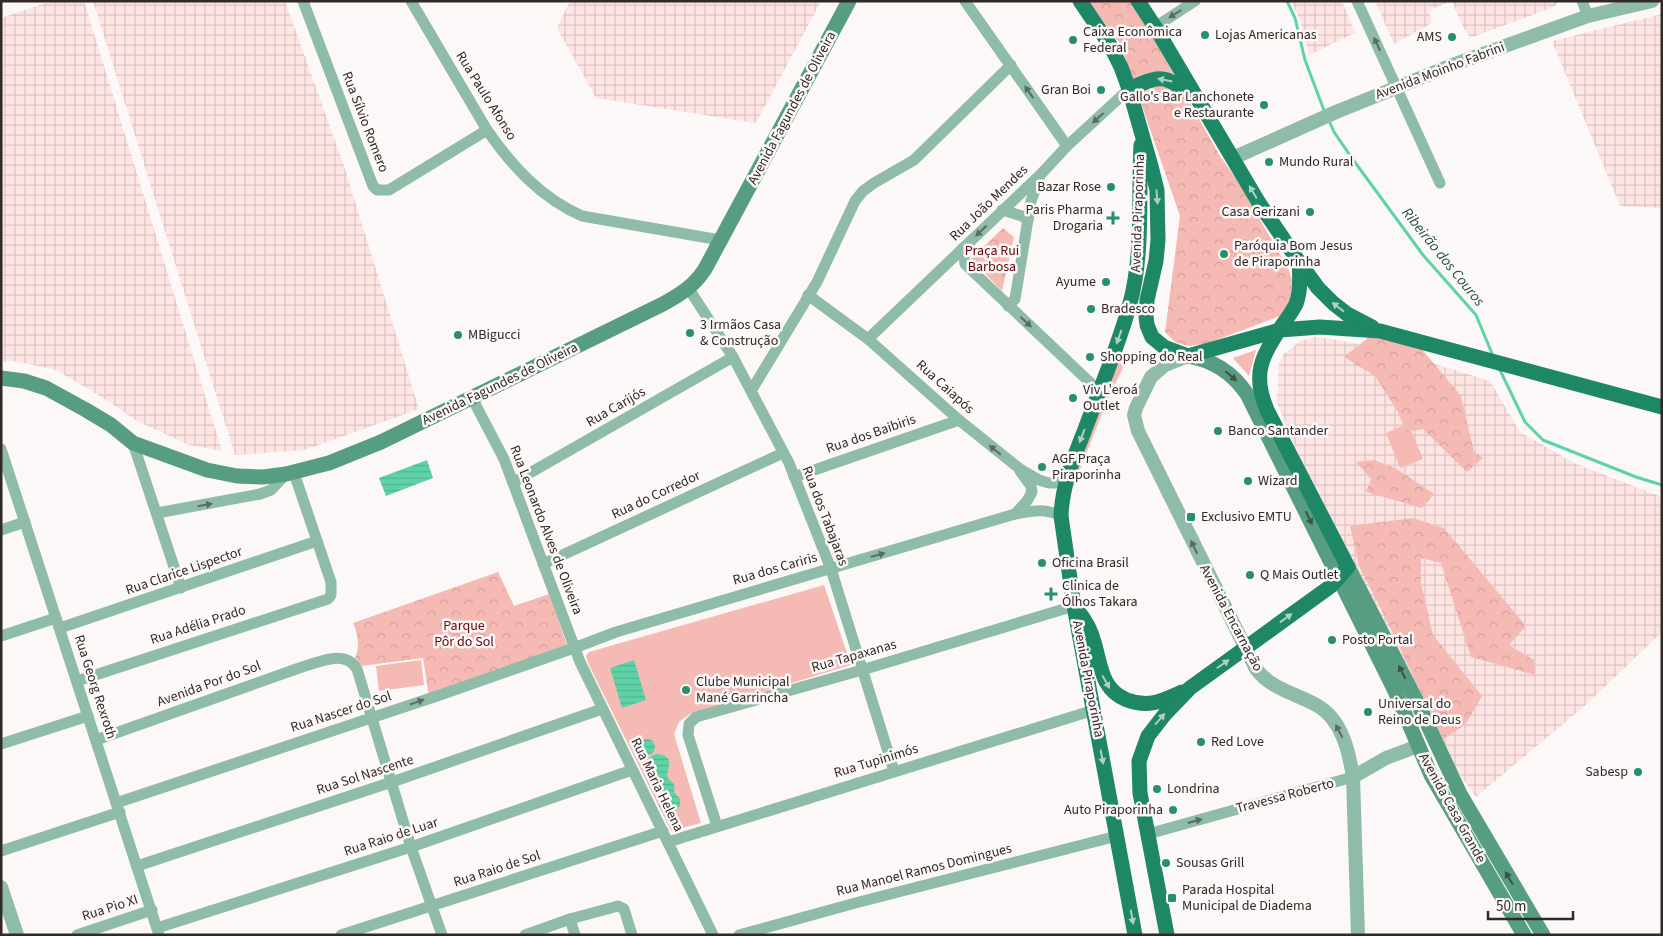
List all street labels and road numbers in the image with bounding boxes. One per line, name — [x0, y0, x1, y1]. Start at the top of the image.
street label: Avenida Fagundes de Oliveira — [743, 28, 841, 188]
street label: Avenida Moinho Fabrini — [1372, 37, 1508, 105]
street label: Rua Paulo Afonso — [451, 48, 521, 144]
street label: Rua Sílvio Romero — [337, 69, 393, 175]
street label: Avenida Piraporinha — [1126, 153, 1150, 273]
street label: Rua João Mendes — [945, 160, 1033, 246]
street label: Avenida Fagundes de Oliveira — [419, 337, 581, 431]
street label: Rua Caiapós — [911, 355, 979, 419]
street label: Rua Carijós — [583, 382, 650, 432]
street label: Rua dos Baibiris — [824, 409, 919, 459]
street label: Rua Leonardo Alves de Oliveira — [504, 443, 588, 617]
street label: Rua dos Tabajaras — [797, 463, 853, 569]
street label: Rua do Corredor — [608, 466, 704, 524]
street label: Rua Clarice Lispector — [123, 542, 245, 600]
street label: Rua dos Cariris — [730, 547, 820, 591]
street label: Avenida Encarnação — [1194, 561, 1268, 675]
street label: Rua Adélia Prado — [148, 600, 248, 650]
street label: Avenida Piraporinha — [1067, 619, 1109, 739]
street label: Rua Georg Rexroth — [69, 632, 121, 742]
street label: Rua Tapaxanas — [809, 634, 899, 678]
street label: Avenida Por do Sol — [154, 656, 264, 712]
street label: Rua Nascer do Sol — [288, 686, 394, 738]
street label: Rua Maria Helena — [626, 735, 688, 835]
street label: Rua Tupinimós — [831, 739, 921, 783]
street label: Avenida Casa Grande — [1413, 749, 1491, 867]
street label: Rua Sol Nascente — [314, 750, 416, 800]
street label: Travessa Roberto — [1234, 773, 1336, 819]
street label: Rua Raio de Luar — [341, 812, 441, 862]
street label: Rua Manoel Ramos Domingues — [834, 838, 1014, 902]
street label: Rua Raio de Sol — [451, 845, 543, 892]
street label: Rua Pio XI — [79, 890, 141, 926]

